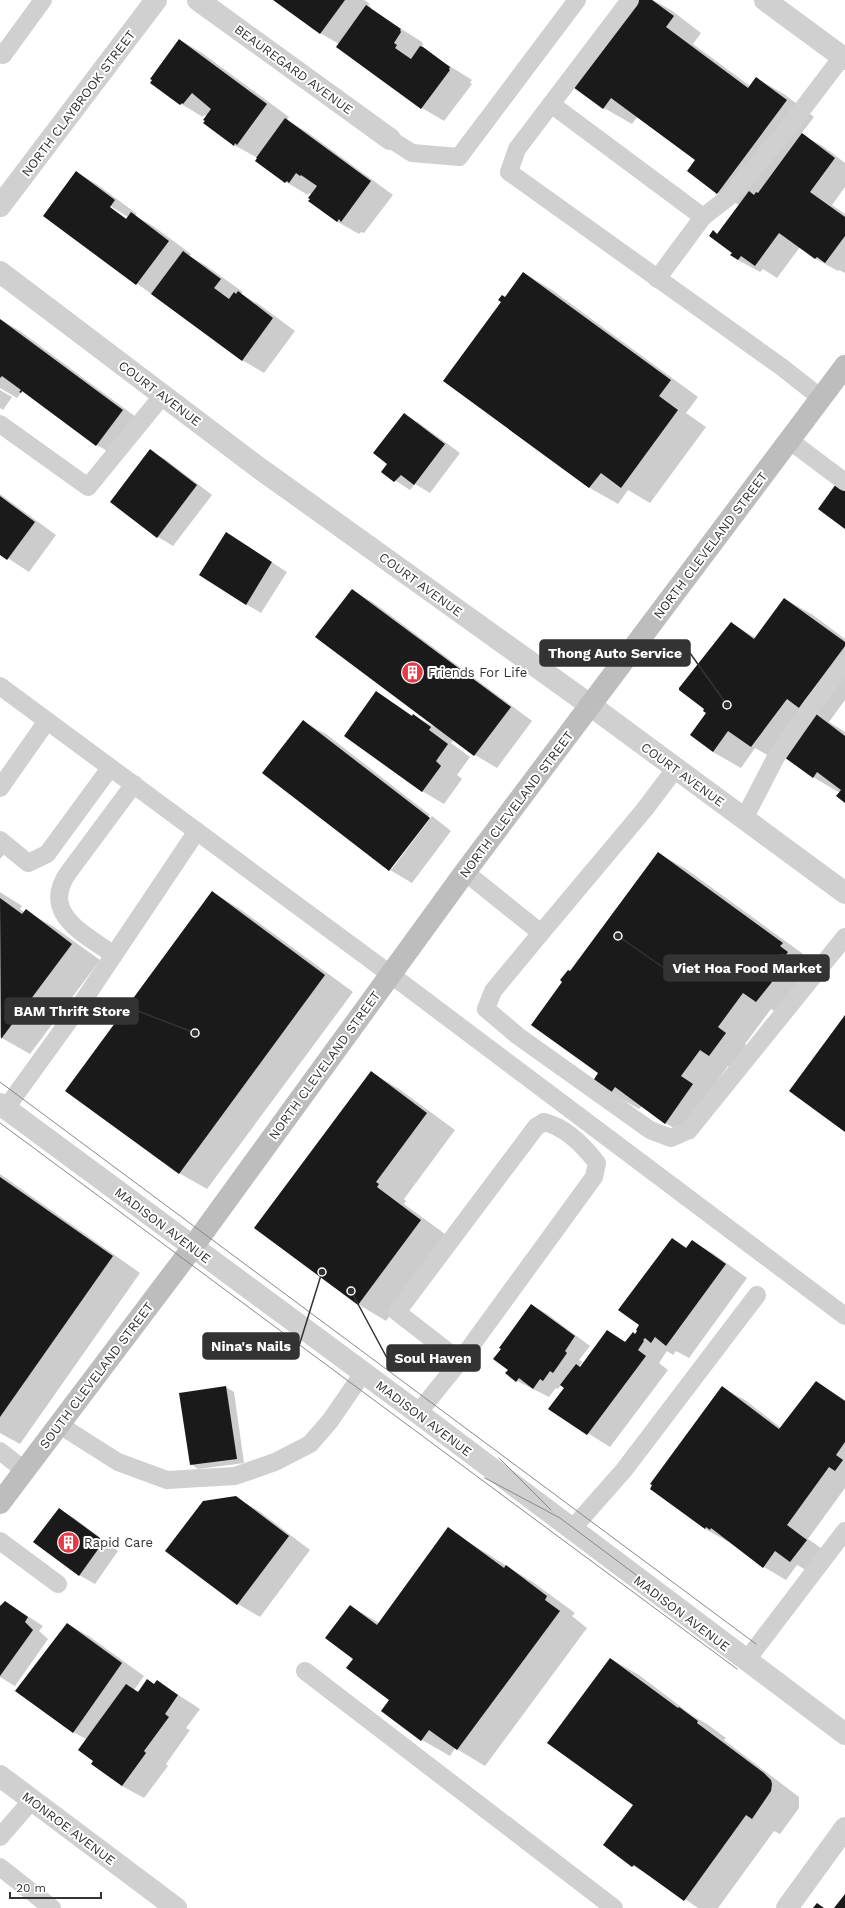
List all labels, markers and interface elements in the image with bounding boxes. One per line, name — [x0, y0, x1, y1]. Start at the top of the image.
street label: BEAUREGARD AVENUE — [232, 21, 356, 117]
street label: NORTH CLAYBROOK STREET — [18, 27, 138, 179]
street label: COURT AVENUE — [116, 358, 204, 429]
street label: NORTH CLEVELAND STREET — [650, 469, 771, 622]
street label: COURT AVENUE — [376, 549, 465, 620]
callout: Thong Auto Service — [540, 640, 690, 666]
text: Thong Auto Service — [548, 645, 682, 661]
building icon: Friends For Life — [400, 659, 426, 685]
place label: Friends For Life — [428, 665, 527, 680]
street label: NORTH CLEVELAND STREET — [456, 728, 577, 881]
street label: COURT AVENUE — [638, 739, 727, 810]
callout: Viet Hoa Food Market — [664, 955, 829, 981]
text: Viet Hoa Food Market — [672, 960, 822, 976]
street label: NORTH CLEVELAND STREET — [266, 988, 383, 1142]
callout: BAM Thrift Store — [5, 998, 138, 1024]
text: BAM Thrift Store — [14, 1003, 130, 1019]
street label: MADISON AVENUE — [112, 1185, 214, 1266]
street label: SOUTH CLEVELAND STREET — [36, 1299, 156, 1451]
callout: Nina's Nails — [203, 1333, 299, 1359]
text: Nina's Nails — [211, 1338, 291, 1354]
callout: Soul Haven — [387, 1345, 480, 1371]
text: Soul Haven — [394, 1350, 472, 1366]
street label: MADISON AVENUE — [373, 1378, 475, 1459]
building icon: Rapid Care — [56, 1529, 82, 1555]
place label: Rapid Care — [84, 1535, 153, 1550]
street label: MADISON AVENUE — [631, 1573, 733, 1654]
street label: MONROE AVENUE — [19, 1789, 118, 1868]
scale bar — [10, 1874, 101, 1900]
text: 20 m — [16, 1881, 46, 1895]

